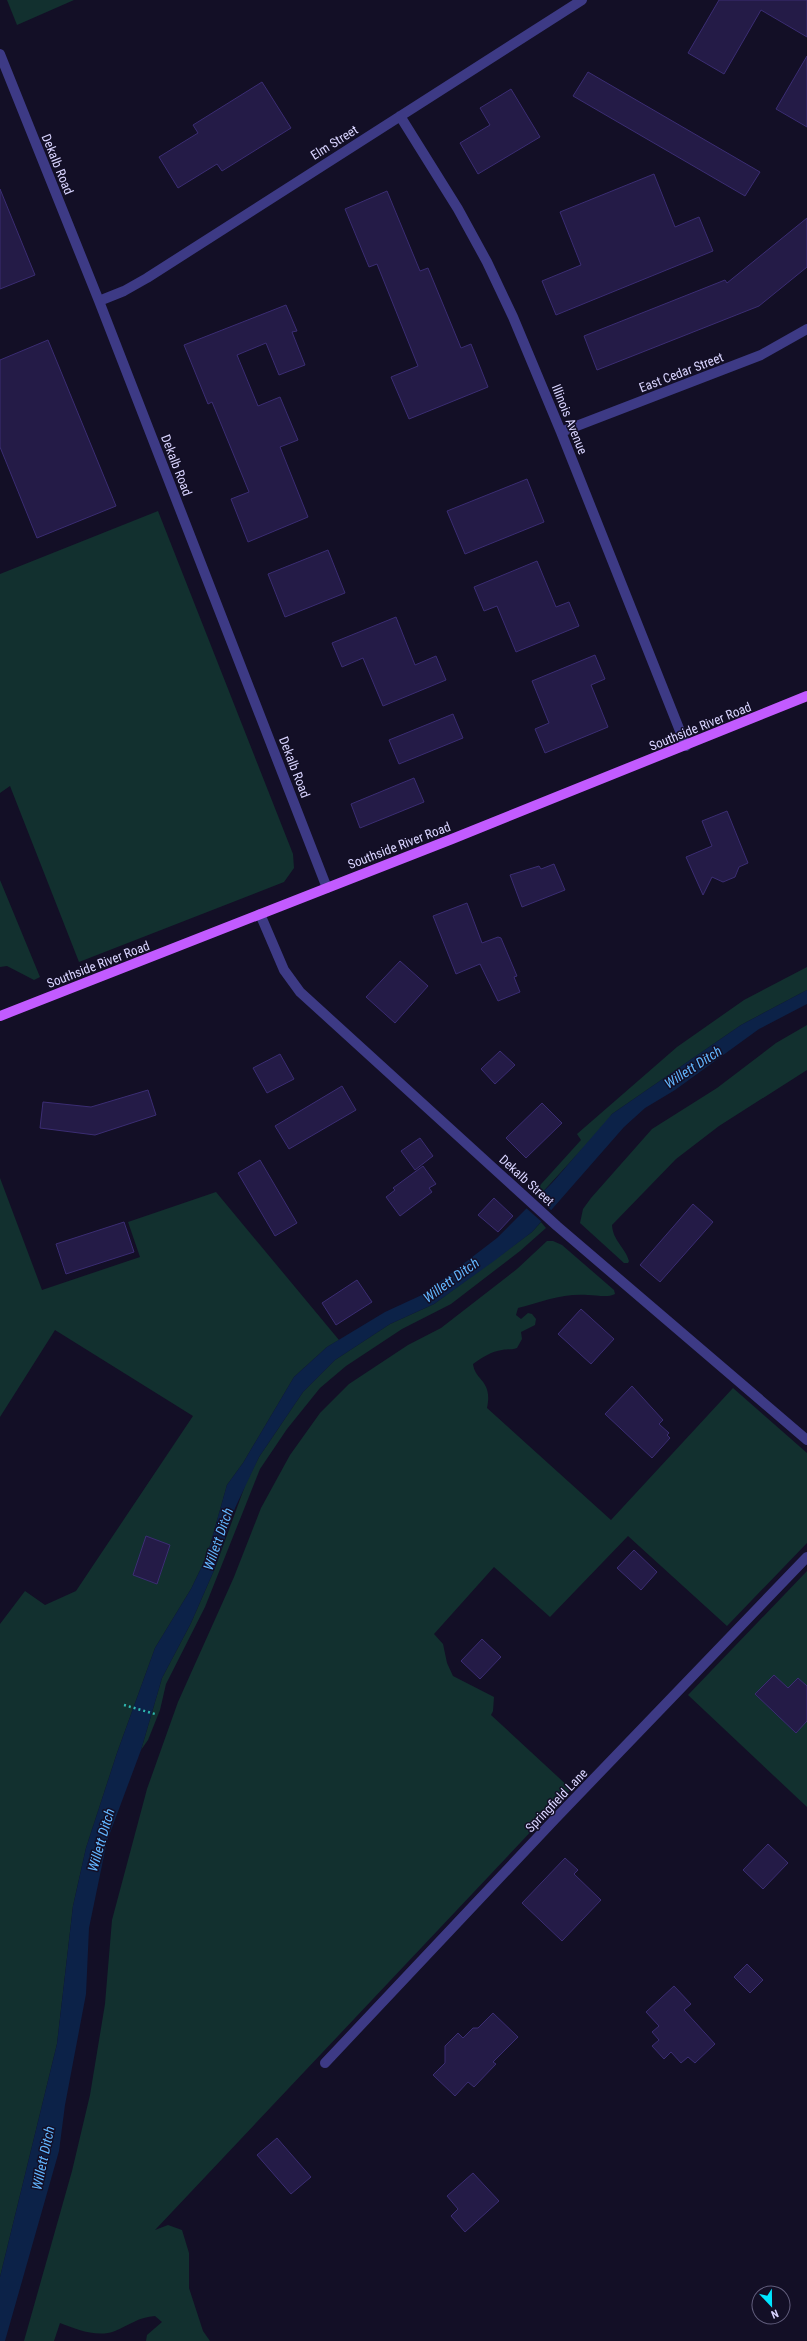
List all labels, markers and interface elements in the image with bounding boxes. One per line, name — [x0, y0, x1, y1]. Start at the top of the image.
street label: Elm Street — [308, 122, 361, 163]
street label: Dekalb Road — [39, 132, 76, 197]
street label: East Cedar Street — [637, 349, 726, 395]
street label: Illinois Avenue — [549, 382, 590, 456]
street label: Dekalb Road — [158, 433, 195, 498]
street label: Southside River Road — [647, 699, 753, 754]
street label: Dekalb Road — [276, 735, 313, 800]
street label: Southside River Road — [346, 819, 453, 872]
street label: Southside River Road — [45, 938, 152, 991]
water label: Willett Ditch — [661, 1043, 725, 1091]
street label: Dekalb Street — [496, 1152, 557, 1209]
water label: Willett Ditch — [420, 1254, 482, 1306]
water label: Willett Ditch — [200, 1506, 236, 1572]
street label: Springfield Lane — [522, 1765, 590, 1835]
water label: Willett Ditch — [84, 1807, 118, 1873]
water label: Willett Ditch — [28, 2125, 58, 2191]
north arrow — [751, 2285, 791, 2325]
text: N — [769, 2307, 780, 2321]

